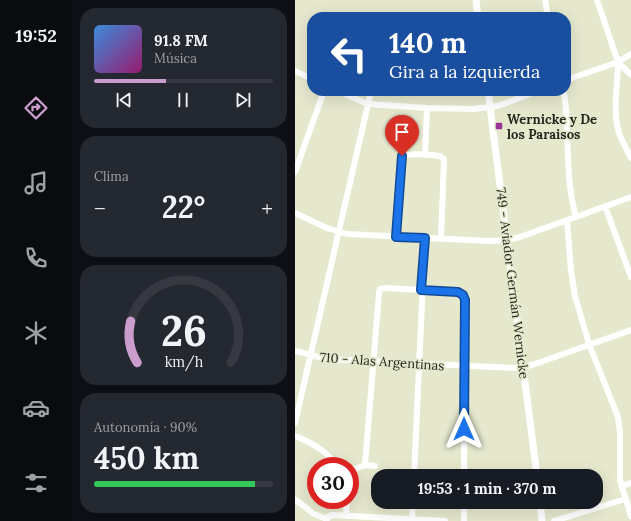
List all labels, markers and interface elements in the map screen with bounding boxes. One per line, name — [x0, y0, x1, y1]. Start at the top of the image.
text: 19:52 — [15, 24, 57, 47]
text: 140 m — [389, 25, 467, 61]
icon: left — [323, 28, 375, 80]
text: 91.8 FM — [154, 31, 208, 50]
text: Música — [154, 50, 197, 67]
text: Gira a la izquierda — [389, 60, 540, 83]
icon: previous — [113, 89, 135, 111]
icon: pause — [172, 89, 194, 111]
icon: next — [232, 89, 254, 111]
icon: directions — [22, 94, 50, 122]
place label: Wernicke y De los Paraisos — [507, 111, 597, 143]
pin — [385, 115, 419, 156]
icon: arrive — [391, 121, 413, 143]
marker: Wernicke y De los Paraisos — [494, 121, 504, 131]
text: Clima — [94, 168, 129, 185]
icon: music — [22, 169, 50, 197]
street label: 749 - Aviador Germán Wernicke — [492, 186, 533, 380]
text: 22° — [162, 188, 205, 226]
text: − — [94, 194, 106, 222]
text: + — [261, 194, 273, 222]
icon: phone — [22, 244, 50, 272]
text: 26 — [160, 303, 207, 356]
icon: climate — [22, 319, 50, 347]
street label: 710 - Alas Argentinas — [319, 349, 445, 374]
text: km/h — [164, 352, 203, 371]
icon: car — [22, 394, 50, 422]
position arrow — [443, 408, 485, 450]
text: Autonomía · 90% — [94, 419, 197, 436]
text: 450 km — [94, 439, 199, 477]
speed limit sign: 30 — [307, 457, 359, 509]
icon: filters — [22, 469, 50, 497]
text: 19:53 · 1 min · 370 m — [418, 479, 556, 498]

